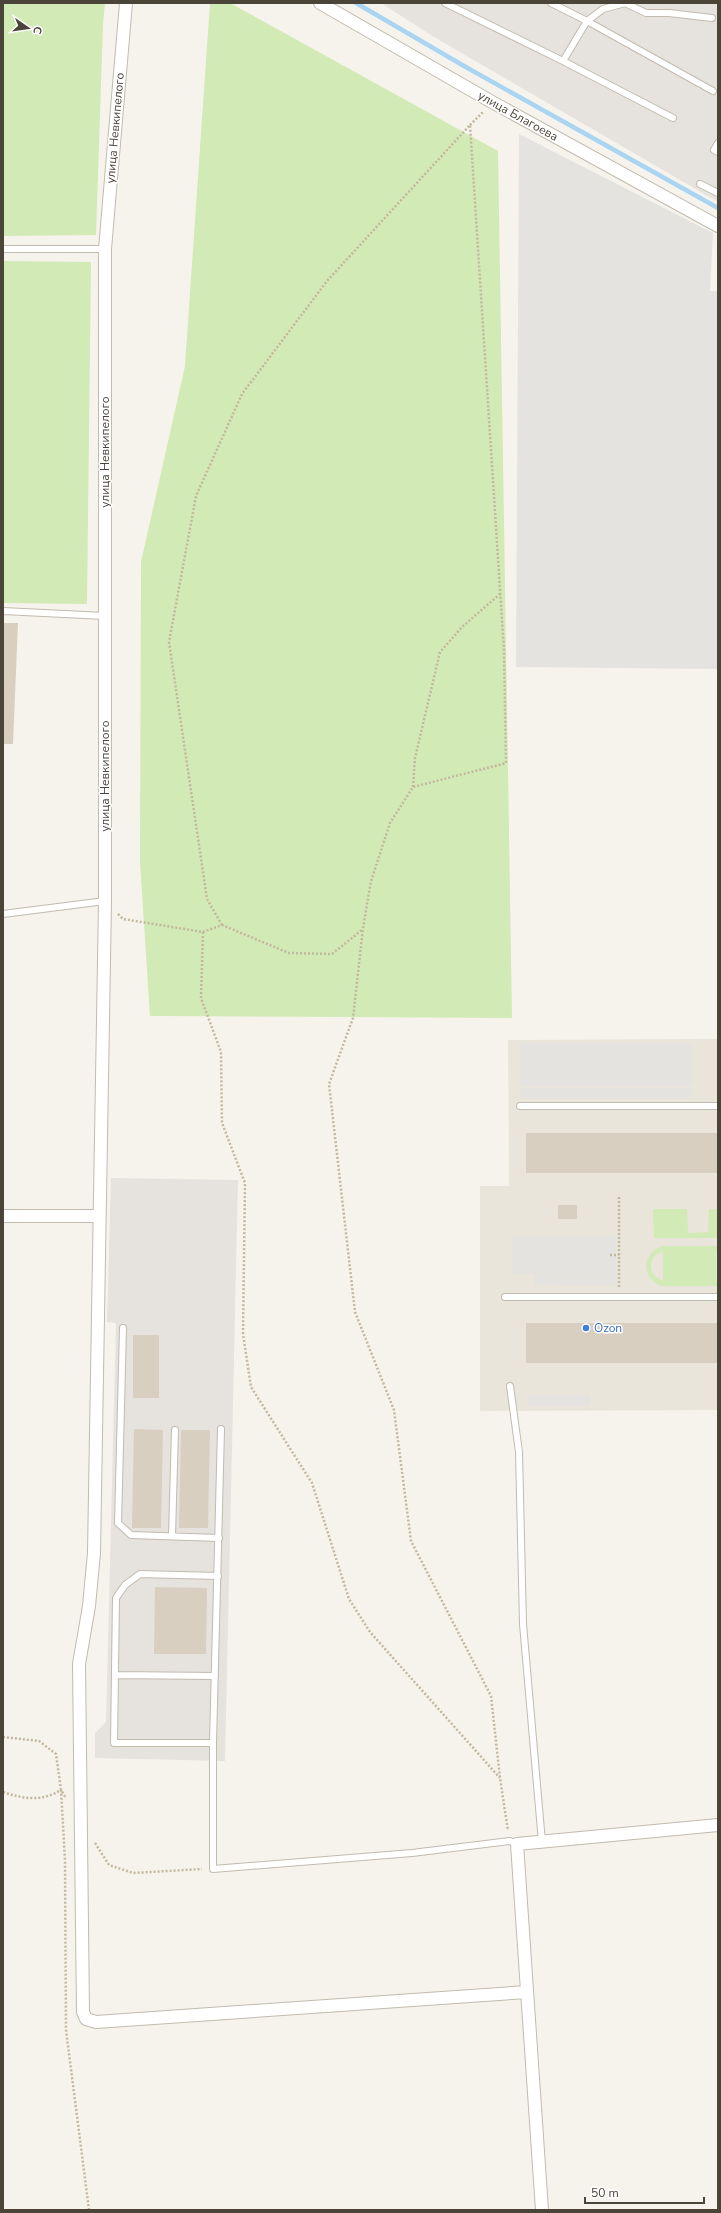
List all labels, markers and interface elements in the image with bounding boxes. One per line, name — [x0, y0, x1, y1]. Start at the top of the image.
north arrow — [8, 8, 48, 48]
text: С — [29, 25, 45, 36]
street label: улица Невкипелого — [102, 72, 128, 184]
street label: улица Благоева — [475, 87, 561, 145]
street label: улица Невкипелого — [97, 396, 113, 508]
street label: улица Невкипелого — [97, 720, 113, 832]
place label: Ozon — [594, 1320, 622, 1336]
marker: Ozon — [581, 1323, 591, 1333]
scale bar — [585, 2179, 704, 2205]
text: 50 m — [591, 2185, 619, 2201]

